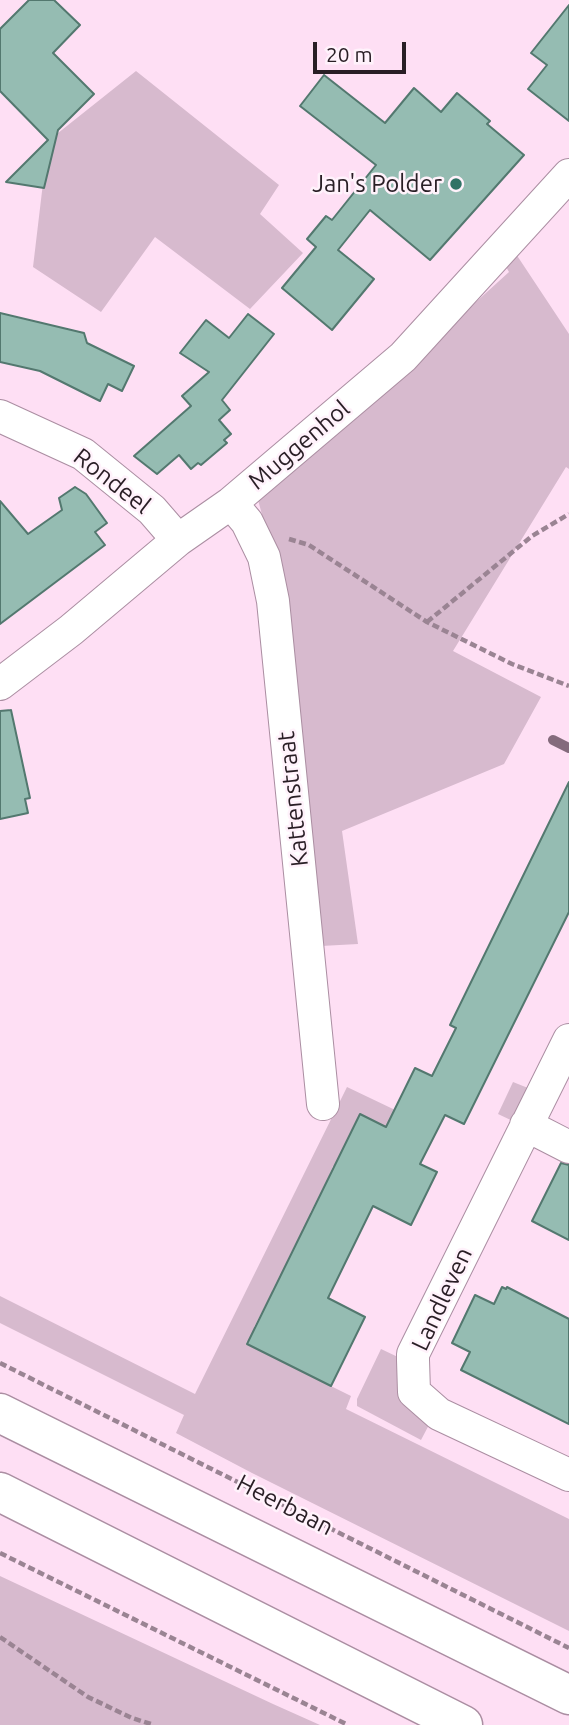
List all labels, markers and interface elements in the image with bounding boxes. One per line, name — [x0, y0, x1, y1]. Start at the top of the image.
scale bar — [317, 28, 410, 72]
text: 20 m — [326, 42, 373, 66]
place label: Jan's Polder — [312, 170, 442, 198]
marker: Jan's Polder — [448, 176, 464, 192]
street label: Muggenhol — [243, 394, 355, 496]
street label: Rondeel — [68, 442, 156, 520]
street label: Kattenstraat — [272, 730, 314, 868]
street label: Landleven — [406, 1243, 478, 1355]
street label: Heerbaan — [232, 1468, 338, 1542]

